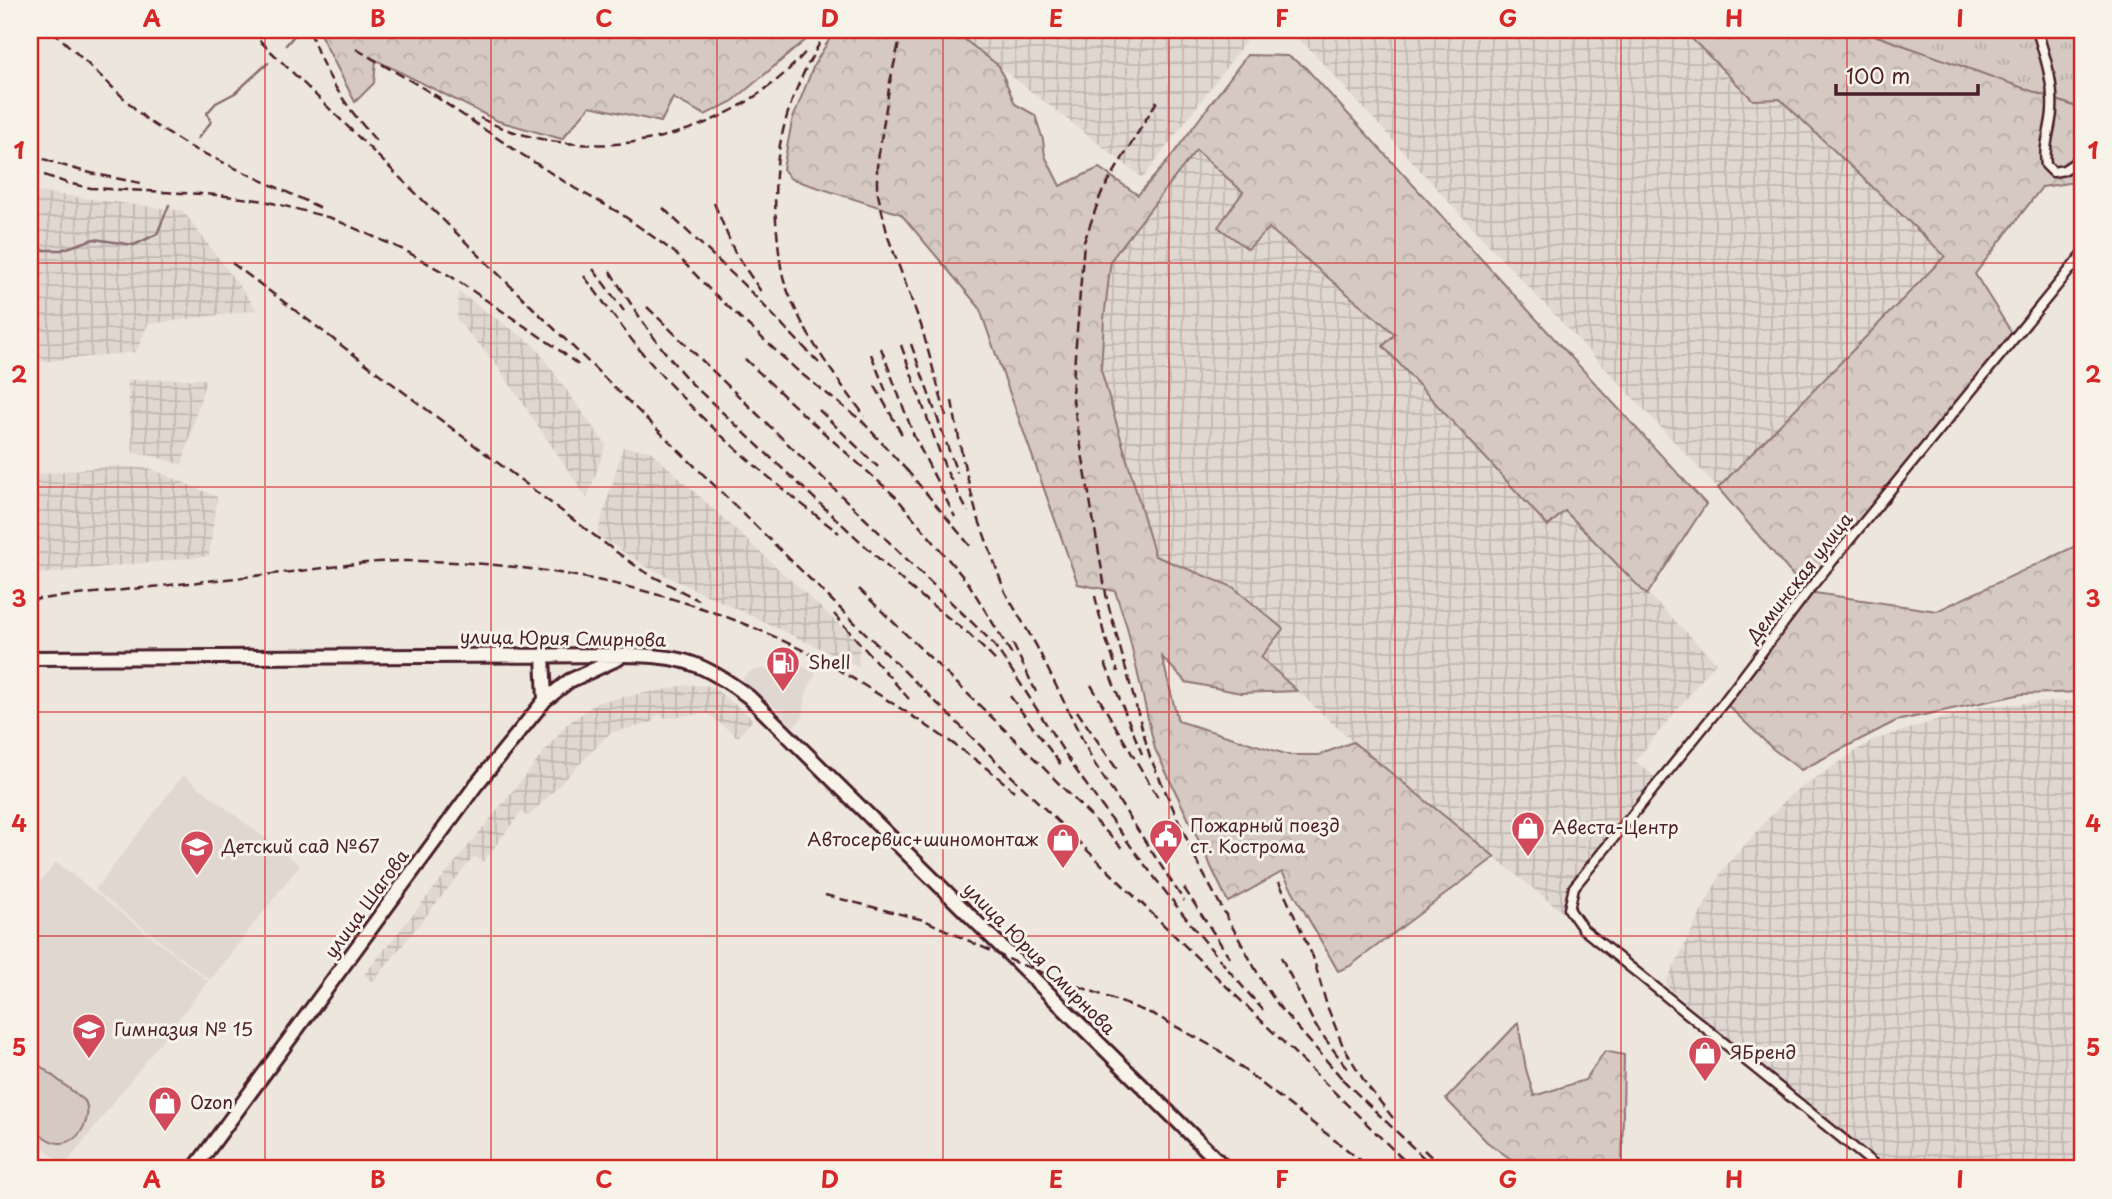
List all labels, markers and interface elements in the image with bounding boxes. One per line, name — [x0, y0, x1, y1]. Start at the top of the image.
text: A — [143, 0, 161, 35]
text: B — [370, 0, 386, 35]
text: C — [595, 0, 613, 35]
text: D — [821, 0, 839, 35]
text: E — [1049, 0, 1063, 35]
text: F — [1275, 0, 1289, 35]
text: G — [1499, 0, 1517, 35]
text: H — [1725, 0, 1743, 35]
text: I — [1956, 0, 1964, 35]
scale bar — [1836, 52, 1977, 96]
text: 100 m — [1846, 59, 1910, 91]
text: 1 — [14, 132, 25, 167]
text: 1 — [2088, 132, 2099, 167]
text: 2 — [11, 356, 27, 391]
text: 2 — [2085, 356, 2101, 391]
street label: Деминская улица — [1739, 506, 1859, 649]
text: 3 — [11, 580, 27, 615]
text: 3 — [2085, 580, 2101, 615]
street label: улица Юрия Смирнова — [460, 622, 667, 653]
fuel station icon: Shell — [764, 644, 802, 693]
place label: Shell — [808, 648, 850, 675]
text: 4 — [11, 805, 27, 840]
text: 4 — [2085, 805, 2101, 840]
shop icon: Авеста-Центр — [1509, 809, 1547, 858]
place label: Пожарный поезд ст. Кострома — [1190, 811, 1340, 859]
place label: Авеста-Центр — [1552, 813, 1679, 840]
public building icon: Пожарный поезд ст. Кострома — [1147, 817, 1185, 866]
shop icon: Автосервис+шиномонтаж — [1044, 821, 1082, 870]
place label: Автосервис+шиномонтаж — [807, 825, 1039, 852]
school or university icon: Детский сад №67 — [178, 828, 216, 877]
place label: Детский сад №67 — [221, 832, 379, 859]
street label: улица Шагова — [317, 842, 415, 963]
street label: улица Юрия Смирнова — [958, 875, 1123, 1041]
school or university icon: Гимназия № 15 — [70, 1011, 108, 1060]
place label: Гимназия № 15 — [114, 1015, 253, 1042]
text: 5 — [12, 1029, 26, 1064]
text: 5 — [2086, 1029, 2100, 1064]
shop icon: ЯБренд — [1686, 1034, 1724, 1083]
place label: ЯБренд — [1730, 1038, 1796, 1065]
shop icon: Ozon — [146, 1084, 184, 1133]
place label: Ozon — [190, 1088, 233, 1115]
text: A — [143, 1161, 161, 1196]
text: B — [370, 1161, 386, 1196]
text: C — [595, 1161, 613, 1196]
text: D — [821, 1161, 839, 1196]
text: E — [1049, 1161, 1063, 1196]
text: F — [1275, 1161, 1289, 1196]
text: G — [1499, 1161, 1517, 1196]
text: H — [1725, 1161, 1743, 1196]
text: I — [1956, 1161, 1964, 1196]

